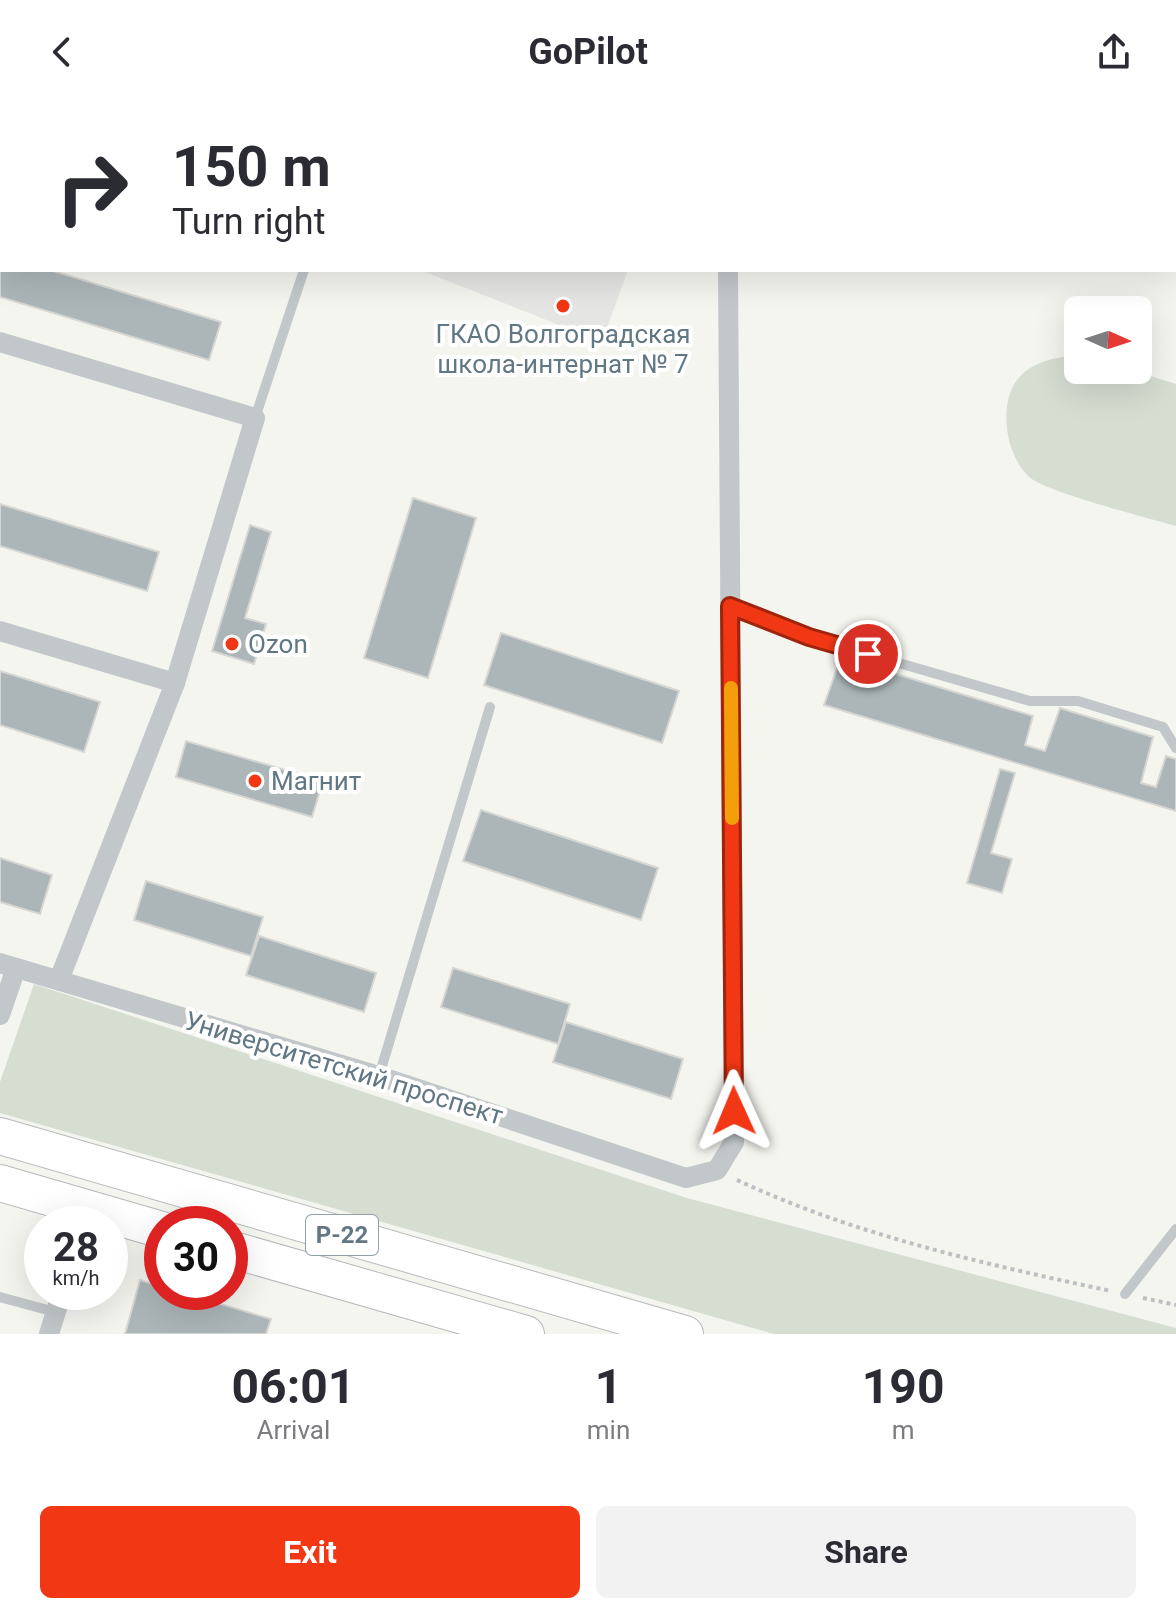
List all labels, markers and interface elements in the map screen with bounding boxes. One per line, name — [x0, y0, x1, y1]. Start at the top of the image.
icon: back — [40, 30, 84, 74]
icon: share — [1092, 30, 1136, 74]
text: GoPilot — [528, 31, 648, 73]
text: 150 m — [172, 134, 331, 200]
icon: right — [40, 136, 144, 240]
text: Turn right — [172, 201, 325, 243]
north arrow — [1064, 296, 1152, 384]
map controls — [1064, 296, 1152, 384]
marker: ГКАО Волгоградская школа-интернат № 7 — [554, 297, 572, 315]
place label: ГКАО Волгоградская школа-интернат № 7 — [435, 319, 691, 379]
pin — [834, 620, 902, 688]
place label: Ozon — [248, 629, 308, 659]
icon: arrive — [846, 632, 890, 676]
marker: Ozon — [223, 635, 241, 653]
place label: Магнит — [271, 766, 361, 796]
marker: Магнит — [246, 772, 264, 790]
street label: Университетский проспект — [181, 1005, 507, 1131]
position arrow — [692, 1069, 776, 1153]
speed limit sign: 30 — [144, 1206, 248, 1310]
road number: Р-22 — [306, 1215, 378, 1255]
text: 28 — [53, 1224, 99, 1271]
text: km/h — [53, 1266, 99, 1290]
text: 06:01 — [232, 1358, 355, 1415]
text: 1 — [595, 1358, 622, 1415]
text: 190 — [862, 1358, 944, 1415]
text: Arrival — [257, 1415, 330, 1445]
text: min — [587, 1415, 630, 1445]
text: m — [892, 1415, 915, 1445]
button: Exit — [40, 1506, 580, 1598]
button: Share — [596, 1506, 1136, 1598]

